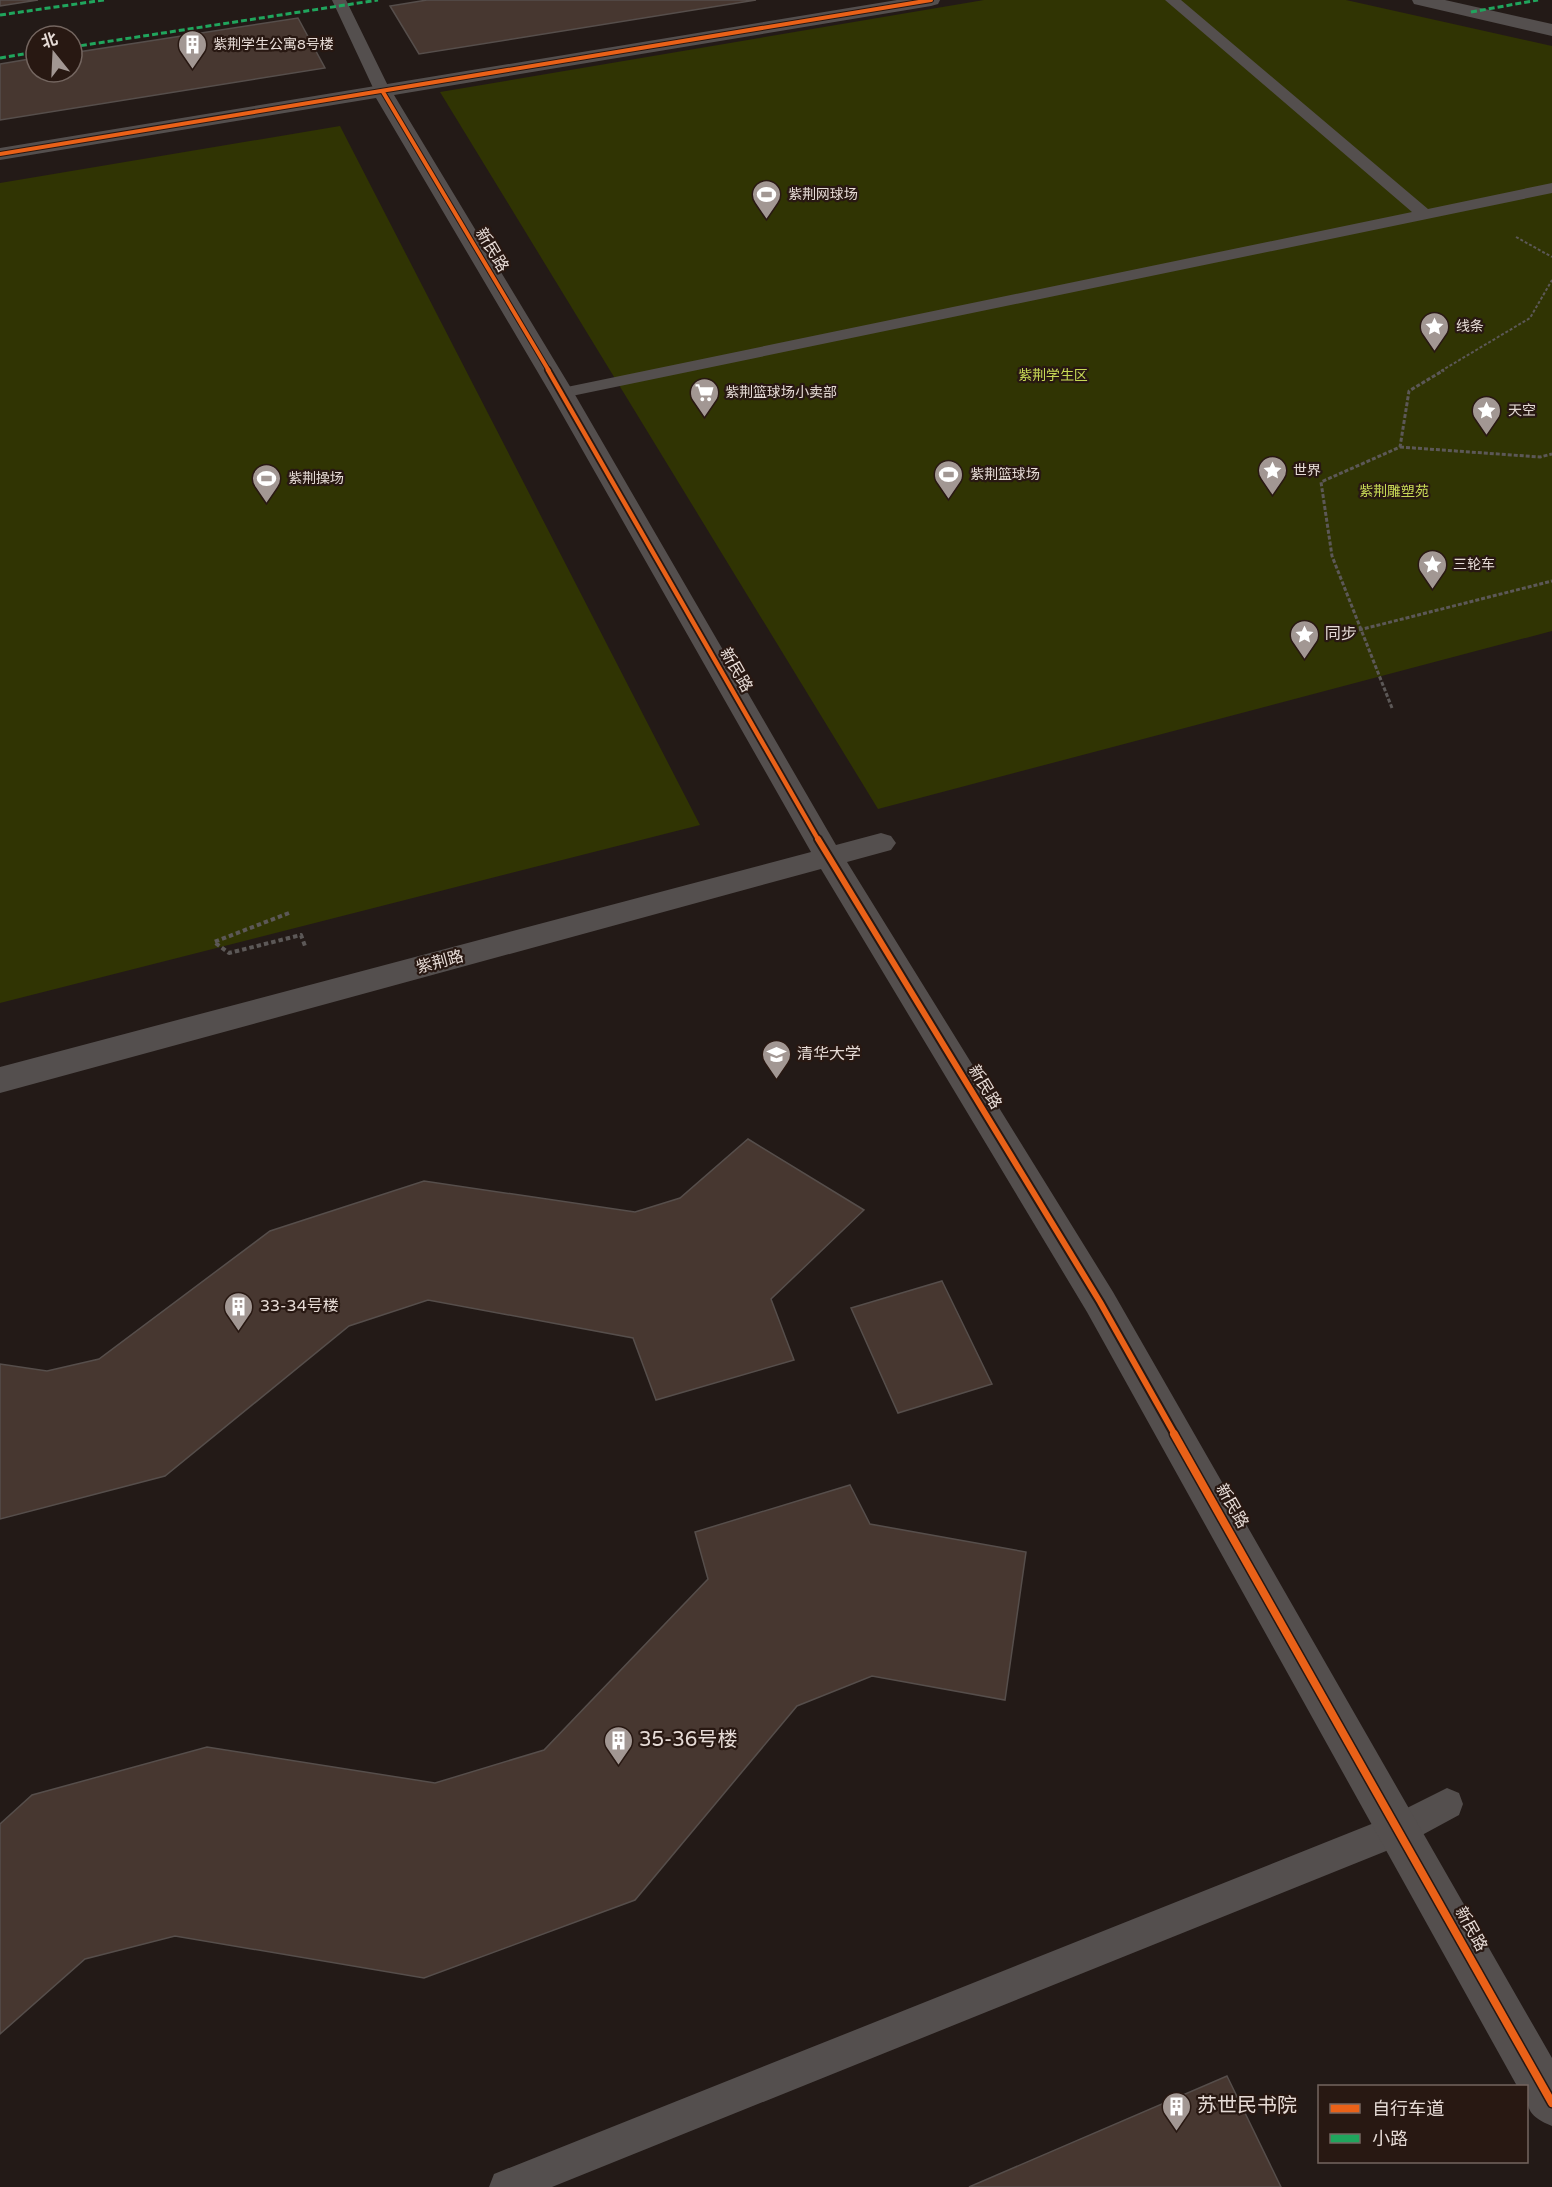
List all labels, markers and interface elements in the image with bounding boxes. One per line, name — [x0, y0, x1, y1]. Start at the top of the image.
north arrow — [24, 24, 84, 84]
building icon: 紫荆学生公寓8号楼 — [176, 28, 208, 70]
text: 北 — [39, 29, 60, 53]
place label: 紫荆学生公寓8号楼 — [213, 36, 334, 53]
sports icon: 紫荆网球场 — [751, 178, 783, 220]
place label: 紫荆网球场 — [788, 186, 858, 203]
street label: 新民路 — [471, 224, 513, 276]
place icon: 线条 — [1419, 310, 1451, 352]
place label: 线条 — [1456, 318, 1484, 335]
park label: 紫荆学生区 — [1018, 367, 1088, 384]
supermarket icon: 紫荆篮球场小卖部 — [688, 376, 720, 418]
place label: 紫荆篮球场小卖部 — [725, 384, 837, 401]
place icon: 天空 — [1471, 394, 1503, 436]
place label: 天空 — [1508, 402, 1536, 419]
place icon: 世界 — [1256, 454, 1288, 496]
sports icon: 紫荆篮球场 — [933, 458, 965, 500]
sports icon: 紫荆操场 — [251, 462, 283, 504]
place label: 世界 — [1293, 462, 1321, 479]
place label: 紫荆篮球场 — [970, 466, 1040, 483]
place label: 紫荆操场 — [288, 470, 344, 487]
park label: 紫荆雕塑苑 — [1359, 483, 1429, 500]
place icon: 三轮车 — [1416, 548, 1448, 590]
place label: 三轮车 — [1453, 556, 1495, 573]
place icon: 同步 — [1288, 618, 1320, 660]
place label: 同步 — [1325, 624, 1357, 644]
street label: 新民路 — [715, 644, 757, 696]
street label: 紫荆路 — [414, 946, 466, 978]
school or university icon: 清华大学 — [760, 1038, 792, 1080]
place label: 清华大学 — [797, 1044, 861, 1064]
street label: 新民路 — [964, 1061, 1006, 1113]
building icon: 33-34号楼 — [223, 1290, 255, 1332]
place label: 33-34号楼 — [260, 1296, 339, 1316]
street label: 新民路 — [1211, 1480, 1253, 1532]
building icon: 35-36号楼 — [602, 1724, 634, 1766]
place label: 35-36号楼 — [639, 1728, 737, 1752]
street label: 新民路 — [1451, 1903, 1491, 1955]
legend — [1318, 2085, 1528, 2163]
building icon: 苏世民书院 — [1160, 2090, 1192, 2132]
place label: 苏世民书院 — [1197, 2094, 1297, 2118]
text: 自行车道 — [1372, 2098, 1444, 2120]
text: 小路 — [1372, 2128, 1408, 2150]

